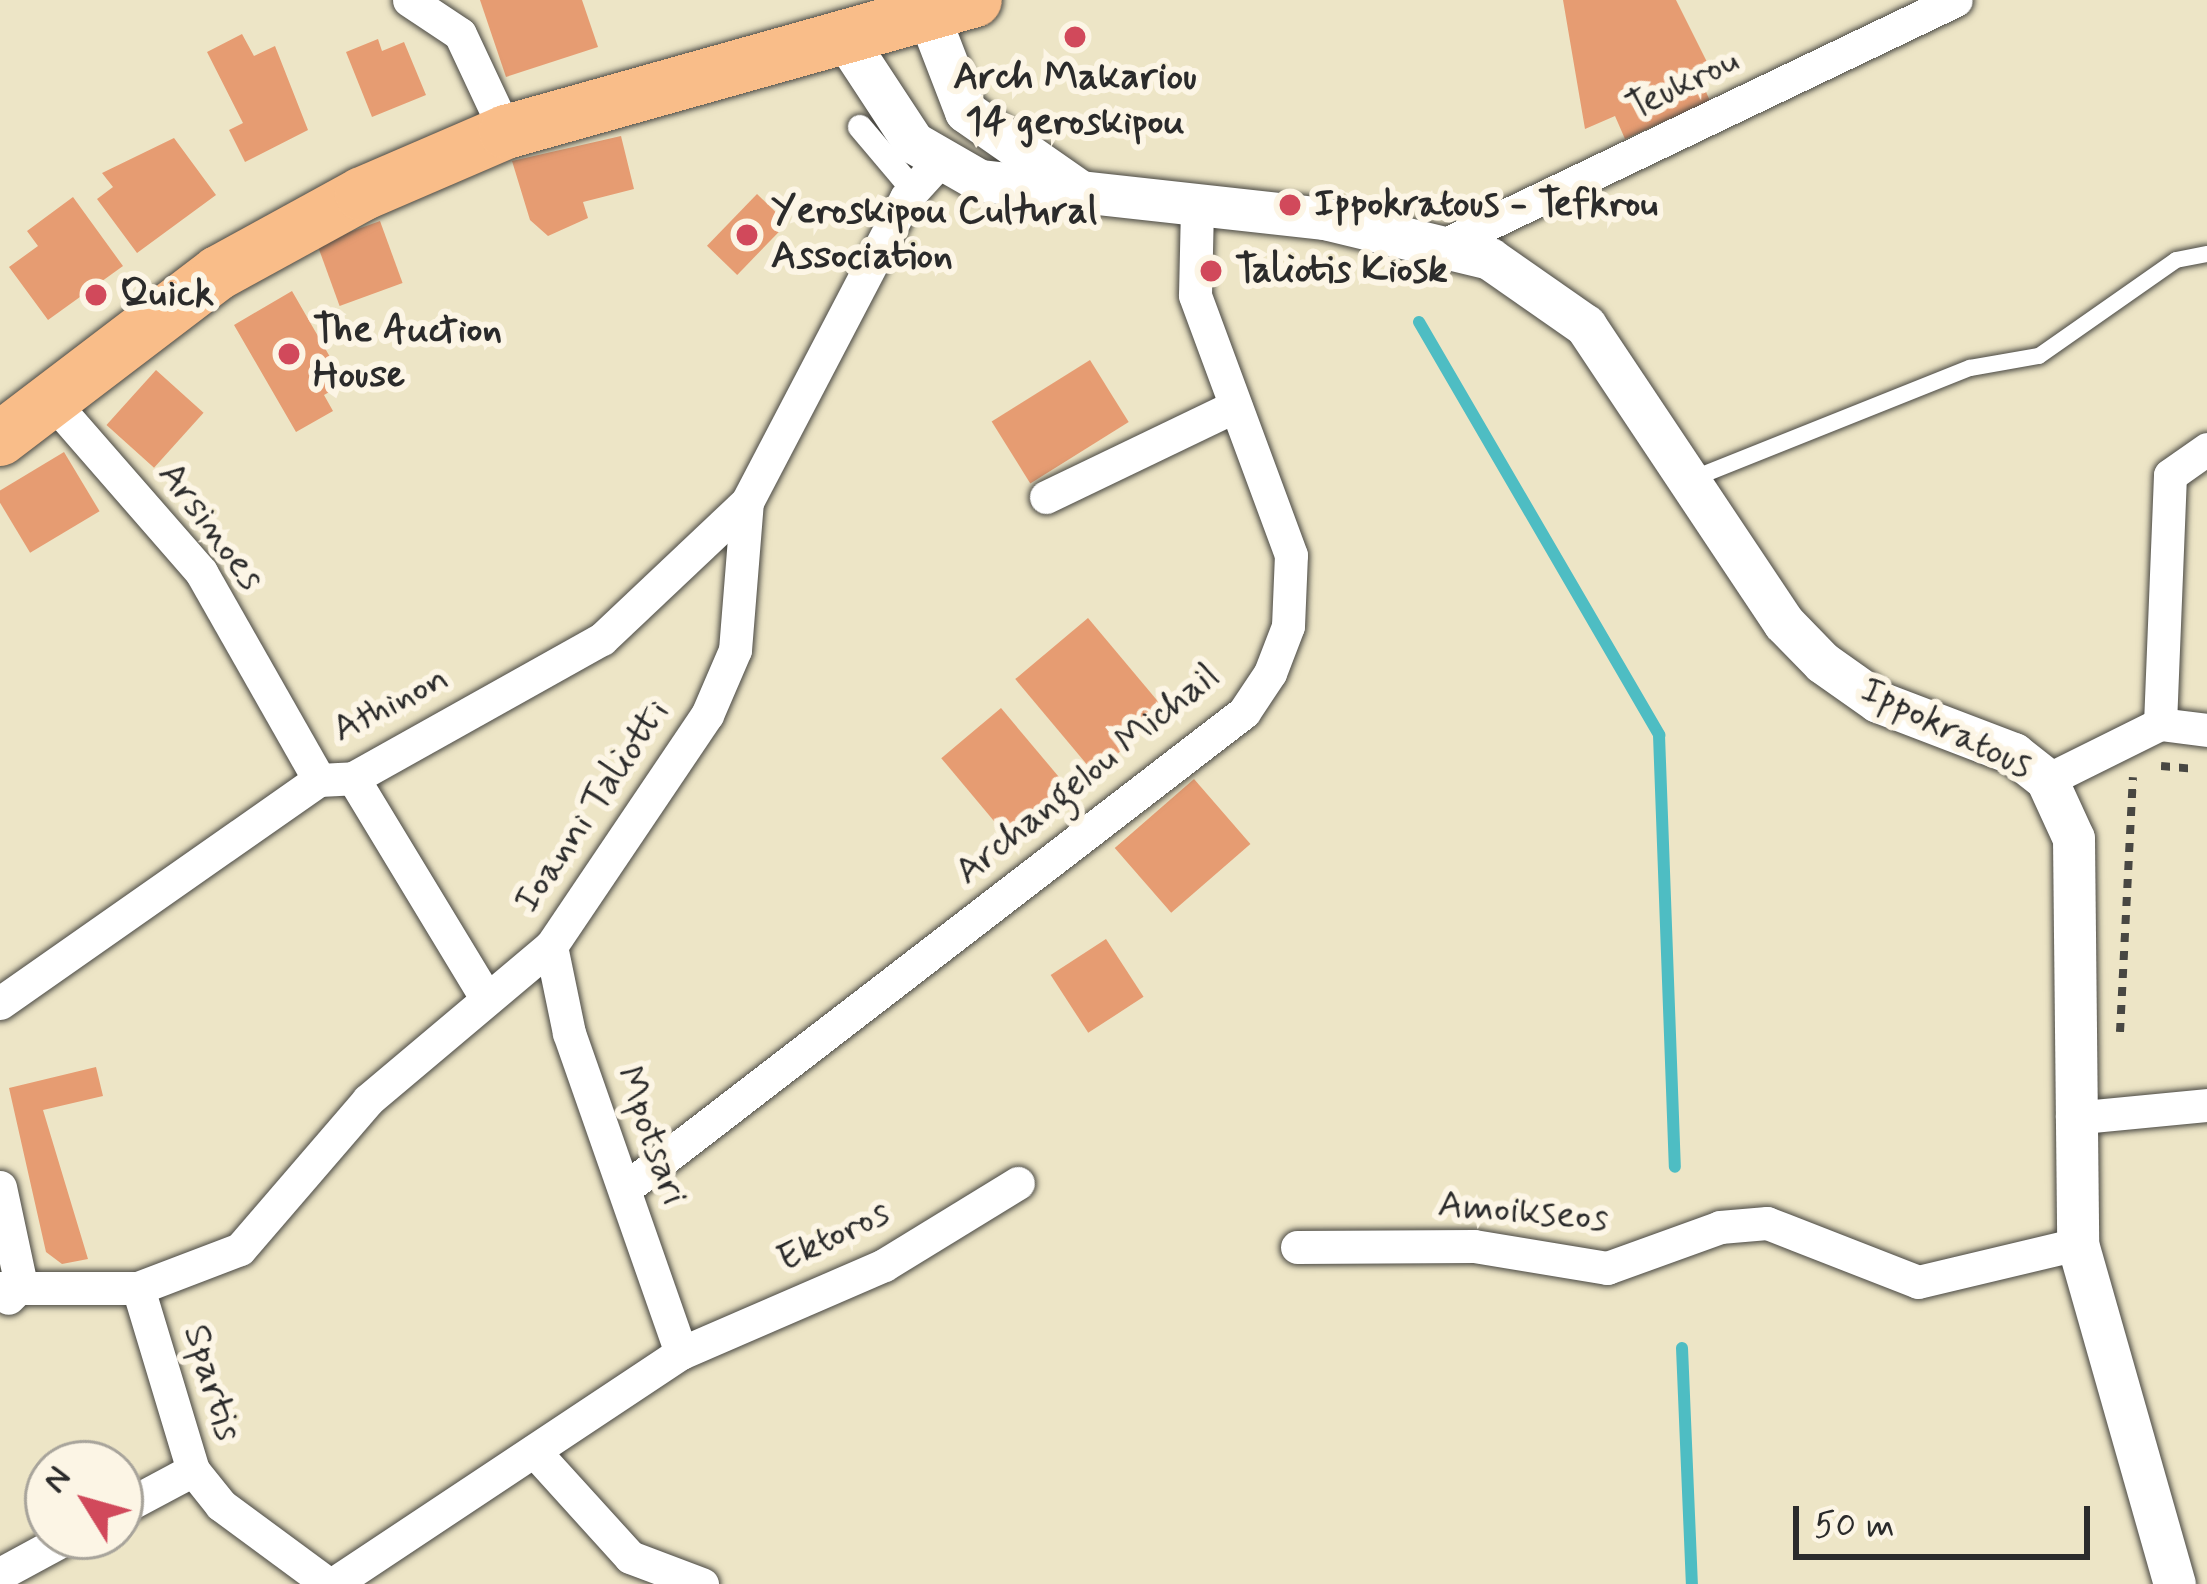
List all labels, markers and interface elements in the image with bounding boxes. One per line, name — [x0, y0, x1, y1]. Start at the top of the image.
marker: Arch Makariou 14 geroskipou — [1062, 24, 1088, 50]
street label: Teukrou — [1619, 38, 1747, 132]
place label: Arch Makariou 14 geroskipou — [953, 56, 1197, 147]
place label: Ippokratous - Tefkrou — [1314, 182, 1658, 228]
place label: Yeroskipou Cultural Association — [771, 190, 1097, 281]
marker: Ippokratous - Tefkrou — [1277, 192, 1303, 218]
marker: Yeroskipou Cultural Association — [734, 222, 760, 248]
place label: Taliotis Kiosk — [1235, 248, 1451, 294]
marker: Taliotis Kiosk — [1198, 258, 1224, 284]
place label: Quick — [120, 272, 214, 318]
marker: Quick — [83, 282, 109, 308]
place label: The Auction House — [313, 309, 495, 400]
marker: The Auction House — [276, 341, 302, 367]
street label: Arsinoes — [146, 453, 274, 601]
street label: Archangelou Michail — [946, 654, 1230, 896]
street label: Athinon — [325, 656, 457, 754]
street label: Ippokratous — [1852, 667, 2040, 791]
street label: Ioanni Taliotti — [506, 693, 680, 921]
street label: Mpotsari — [603, 1060, 697, 1212]
street label: Amoikseos — [1436, 1182, 1610, 1244]
street label: Ektoros — [770, 1190, 898, 1284]
street label: Spartis — [171, 1319, 251, 1447]
north arrow — [24, 1440, 144, 1560]
text: N — [33, 1458, 82, 1502]
scale bar — [1799, 1482, 2096, 1556]
text: 50 m — [1814, 1503, 1895, 1550]

